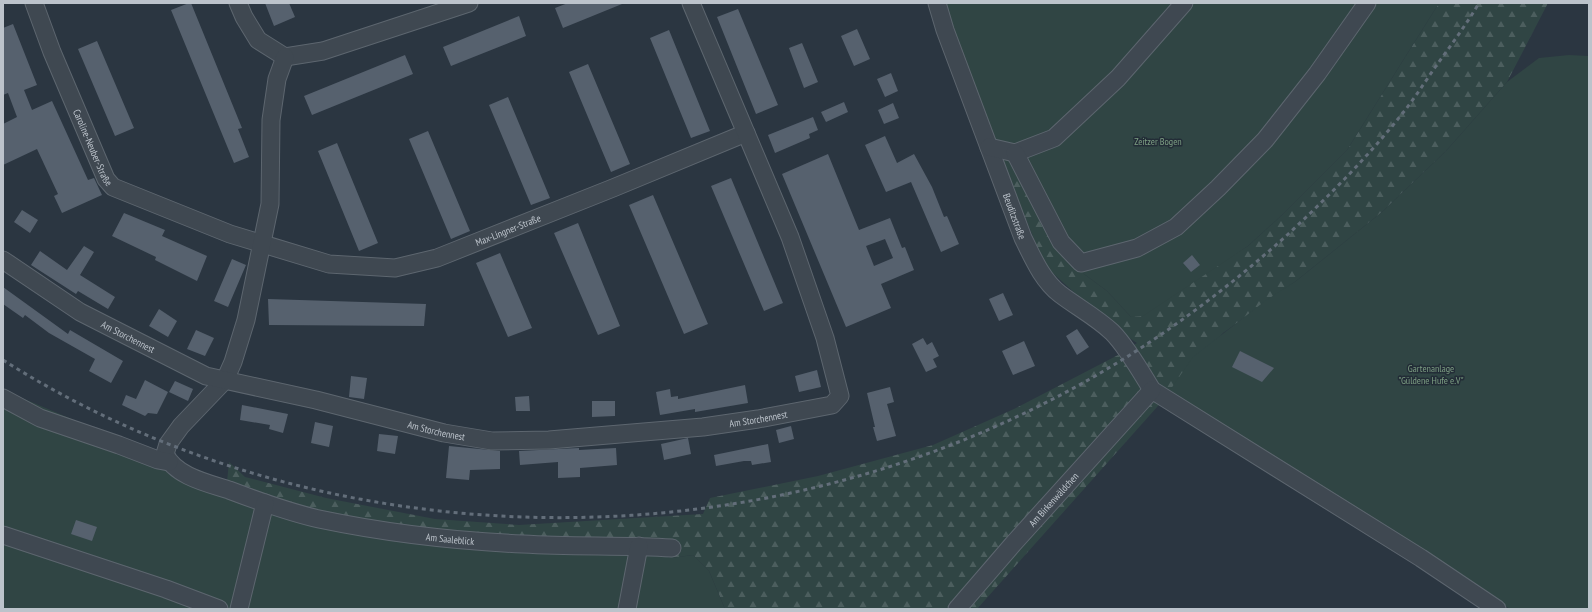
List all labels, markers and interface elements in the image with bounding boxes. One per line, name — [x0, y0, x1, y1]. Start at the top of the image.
street label: Caroline-Neuber-Straße — [70, 107, 115, 189]
park label: Zeitzer Bogen — [1134, 135, 1182, 148]
street label: Beuditzstraße — [1000, 192, 1029, 241]
street label: Max-Lingner-Straße — [474, 211, 543, 249]
street label: Am Storchennest — [99, 318, 157, 356]
park label: Gartenanlage "Güldene Hufe e.V" — [1398, 362, 1464, 387]
street label: Am Storchennest — [728, 408, 789, 430]
street label: Am Storchennest — [406, 418, 466, 443]
street label: Am Birkenwäldchen — [1026, 470, 1081, 529]
street label: Am Saaleblick — [425, 530, 475, 548]

